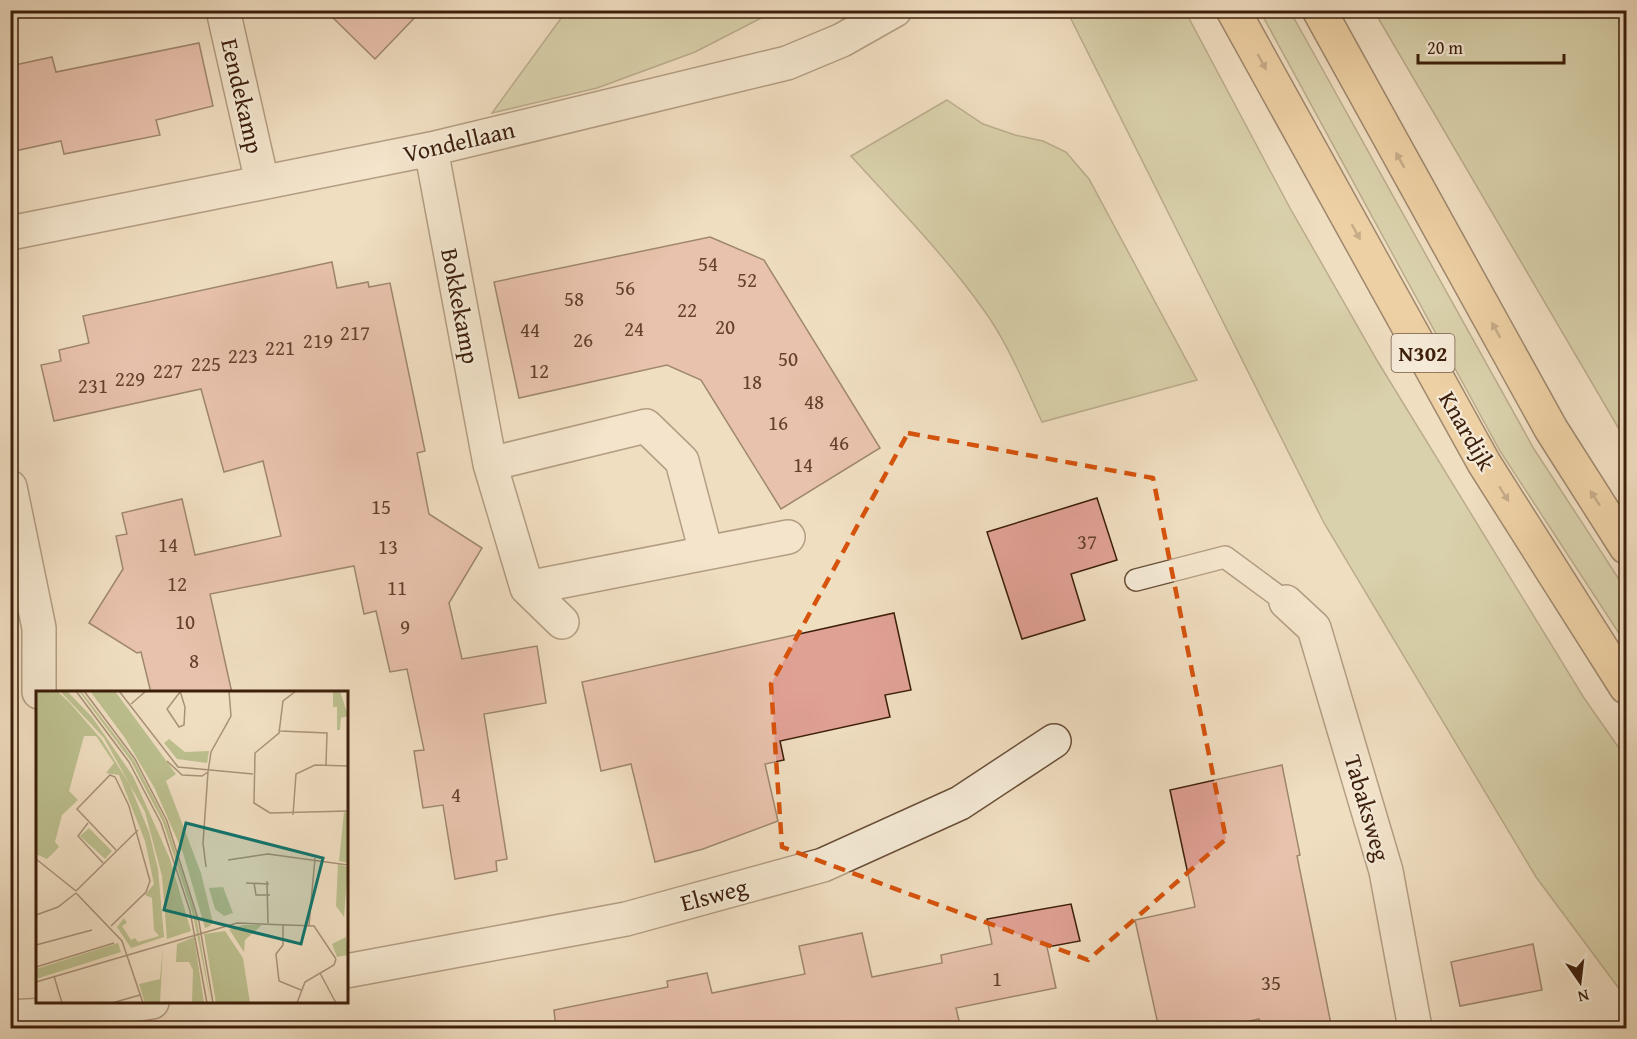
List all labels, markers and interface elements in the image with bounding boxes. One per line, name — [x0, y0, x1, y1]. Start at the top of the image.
scale bar — [1418, 27, 1564, 65]
text: 20 m — [1427, 34, 1463, 61]
street label: Eendekamp — [212, 35, 273, 157]
one-way arrow — [1257, 54, 1267, 71]
street label: Vondellaan — [400, 112, 519, 171]
one-way arrow — [1395, 151, 1405, 168]
one-way arrow — [1351, 224, 1361, 241]
street label: Bokkekamp — [432, 245, 489, 367]
house number: 54 — [698, 248, 718, 279]
house number: 52 — [737, 264, 757, 295]
house number: 56 — [615, 272, 635, 303]
house number: 58 — [564, 283, 584, 314]
house number: 22 — [677, 294, 697, 325]
house number: 20 — [715, 311, 735, 342]
house number: 24 — [624, 313, 644, 344]
house number: 44 — [520, 314, 540, 345]
house number: 217 — [340, 317, 370, 348]
one-way arrow — [1490, 322, 1501, 338]
house number: 26 — [573, 324, 593, 355]
house number: 219 — [303, 325, 333, 356]
house number: 221 — [265, 332, 295, 363]
road number: N302 — [1392, 334, 1454, 372]
house number: 223 — [228, 340, 258, 371]
house number: 50 — [778, 343, 798, 374]
house number: 225 — [191, 348, 221, 379]
house number: 227 — [153, 355, 183, 386]
house number: 12 — [529, 355, 549, 386]
house number: 229 — [115, 363, 145, 394]
house number: 18 — [742, 366, 762, 397]
house number: 231 — [78, 370, 108, 401]
street label: Knardijk — [1431, 384, 1505, 478]
house number: 48 — [804, 386, 824, 417]
house number: 16 — [768, 407, 788, 438]
house number: 46 — [829, 427, 849, 458]
house number: 14 — [793, 449, 813, 480]
one-way arrow — [1498, 485, 1509, 502]
one-way arrow — [1589, 490, 1601, 506]
house number: 15 — [371, 491, 391, 522]
house number: 37 — [1077, 526, 1097, 557]
house number: 14 — [158, 529, 178, 560]
house number: 13 — [378, 531, 398, 562]
house number: 12 — [167, 568, 187, 599]
house number: 11 — [387, 572, 407, 603]
house number: 10 — [175, 606, 195, 637]
house number: 9 — [400, 611, 410, 642]
house number: 8 — [189, 645, 199, 676]
inset map — [36, 691, 348, 1003]
street label: Tabaksweg — [1336, 751, 1399, 865]
house number: 4 — [451, 779, 461, 810]
street label: Elsweg — [676, 869, 751, 920]
north arrow — [1550, 952, 1610, 1012]
house number: 1 — [992, 963, 1002, 994]
house number: 35 — [1261, 967, 1281, 998]
text: N — [1575, 984, 1592, 1010]

